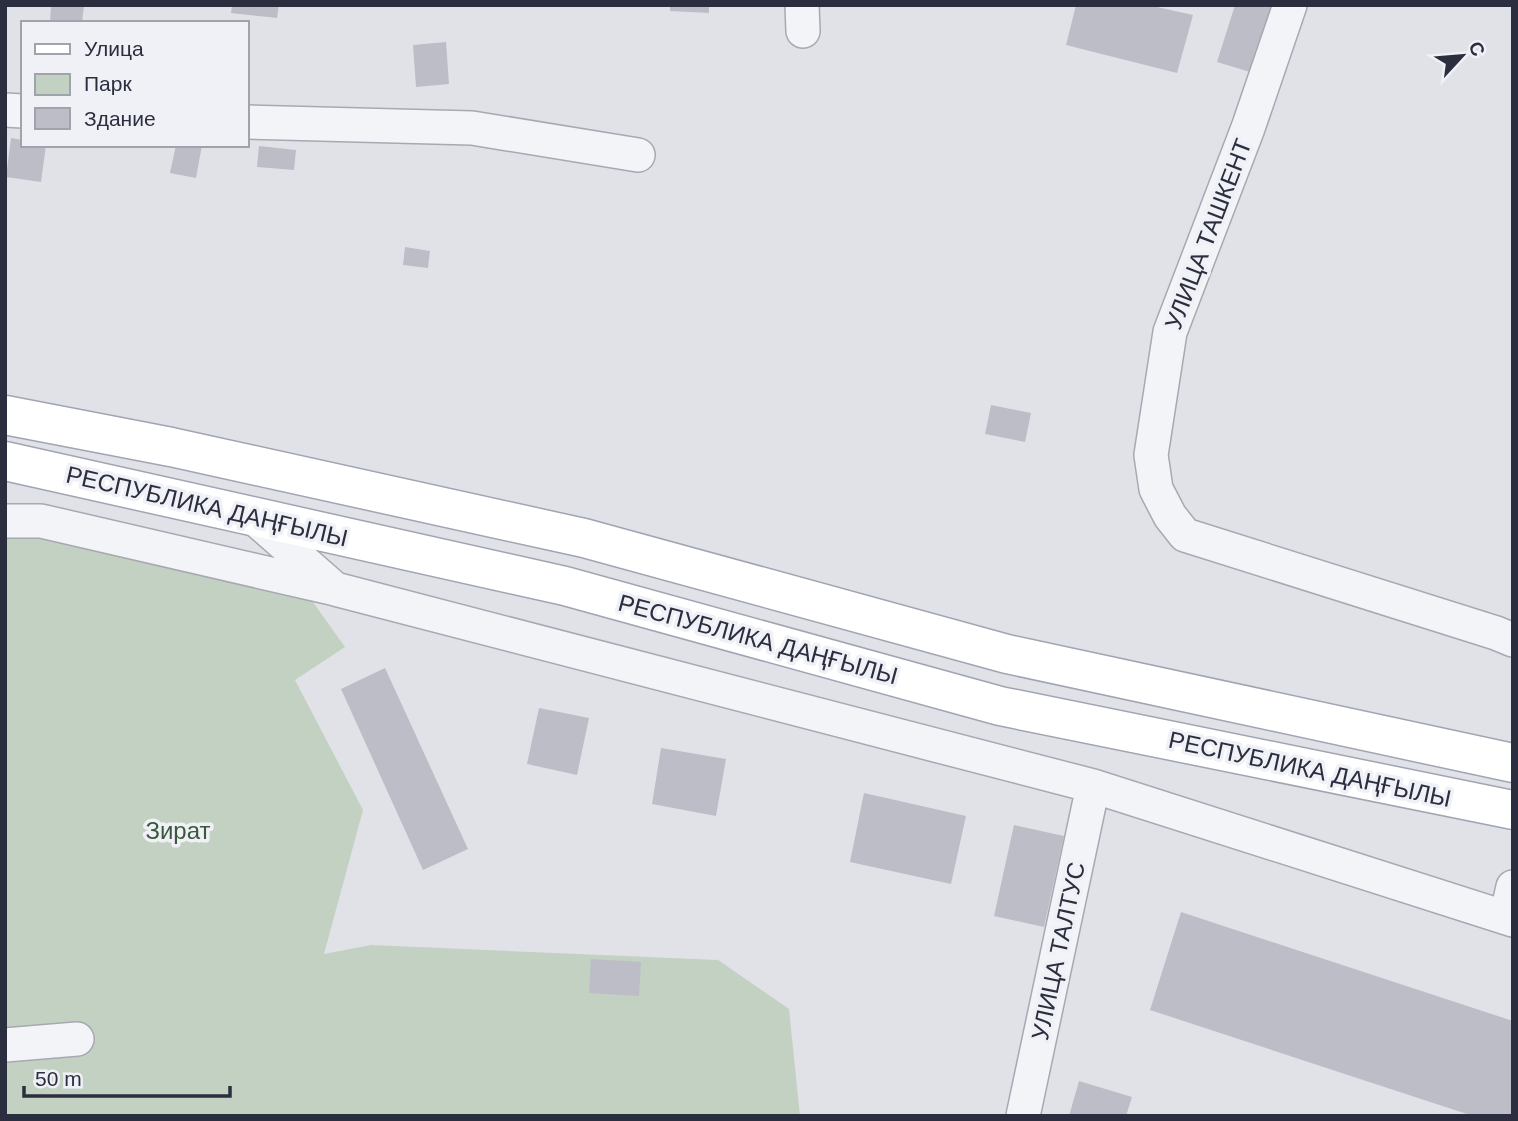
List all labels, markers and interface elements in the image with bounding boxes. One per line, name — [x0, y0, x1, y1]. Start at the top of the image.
legend — [21, 21, 248, 147]
north arrow — [1427, 21, 1497, 91]
text: Улица — [84, 37, 144, 60]
text: С — [1464, 38, 1489, 60]
text: Парк — [84, 72, 132, 95]
text: Здание — [84, 107, 156, 130]
street label: УЛИЦА ТАШКЕНТ — [1159, 135, 1257, 333]
street label: РЕСПУБЛИКА ДАҢҒЫЛЫ — [64, 460, 350, 552]
street label: РЕСПУБЛИКА ДАҢҒЫЛЫ — [615, 589, 901, 689]
street label: РЕСПУБЛИКА ДАҢҒЫЛЫ — [1166, 726, 1454, 812]
park label: Зират — [145, 817, 211, 844]
street label: УЛИЦА ТАЛТУС — [1026, 860, 1090, 1042]
scale bar — [24, 1054, 231, 1098]
text: 50 m — [35, 1067, 82, 1090]

